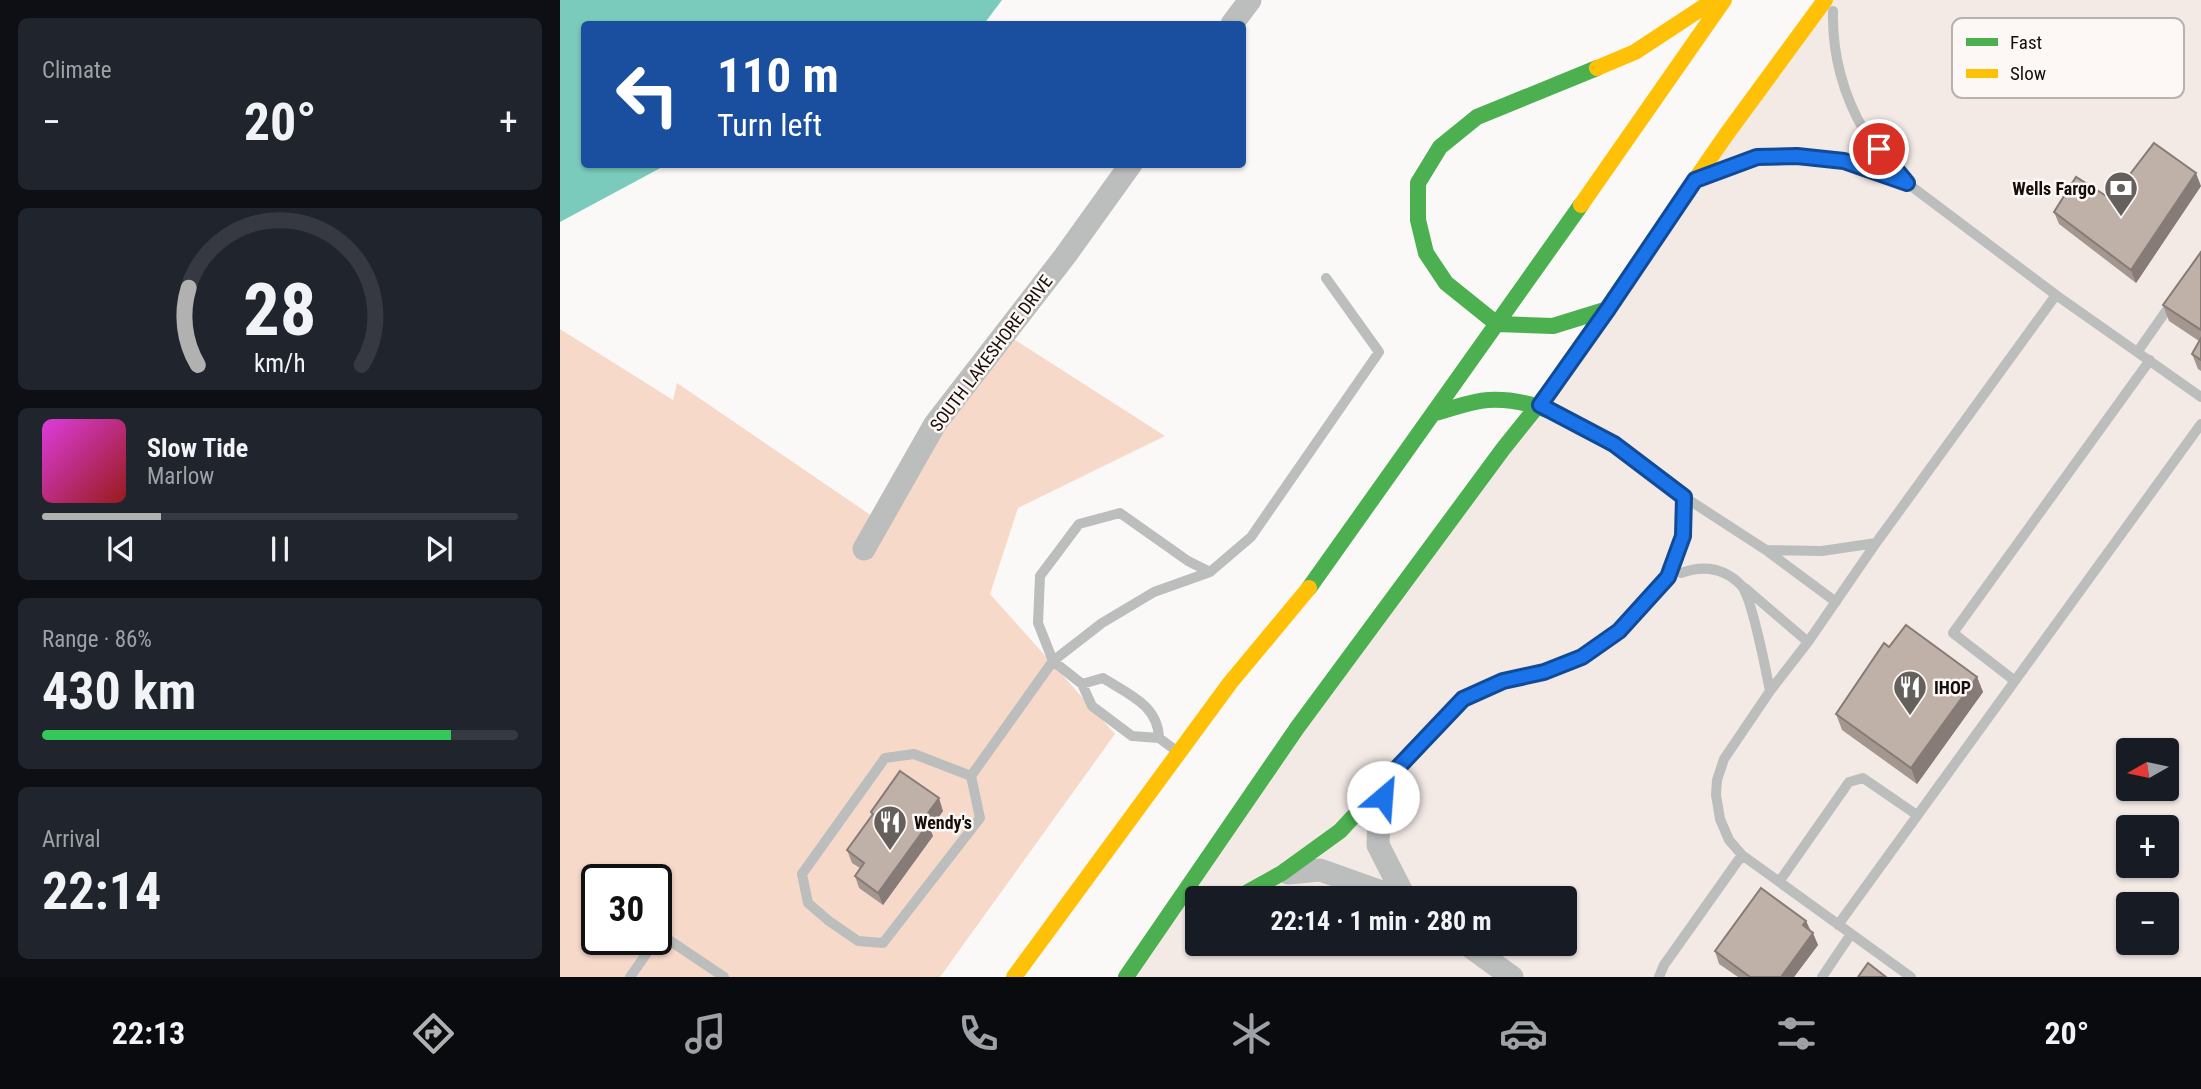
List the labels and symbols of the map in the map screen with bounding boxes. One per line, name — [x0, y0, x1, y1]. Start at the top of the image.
legend — [1952, 18, 2184, 98]
text: Fast — [2010, 31, 2042, 54]
text: Slow — [2010, 62, 2046, 85]
pin — [1849, 119, 1909, 179]
bank icon: Wells Fargo — [2102, 169, 2140, 218]
place label: Wells Fargo — [2012, 178, 2096, 199]
street label: SOUTH LAKESHORE DRIVE — [925, 271, 1057, 435]
restaurant icon: IHOP — [1891, 668, 1929, 717]
place label: IHOP — [1934, 677, 1971, 698]
north arrow — [2116, 738, 2179, 802]
position arrow — [1346, 760, 1420, 834]
restaurant icon: Wendy's — [871, 803, 909, 852]
place label: Wendy's — [914, 812, 972, 833]
speed limit sign: 30 — [581, 864, 672, 955]

